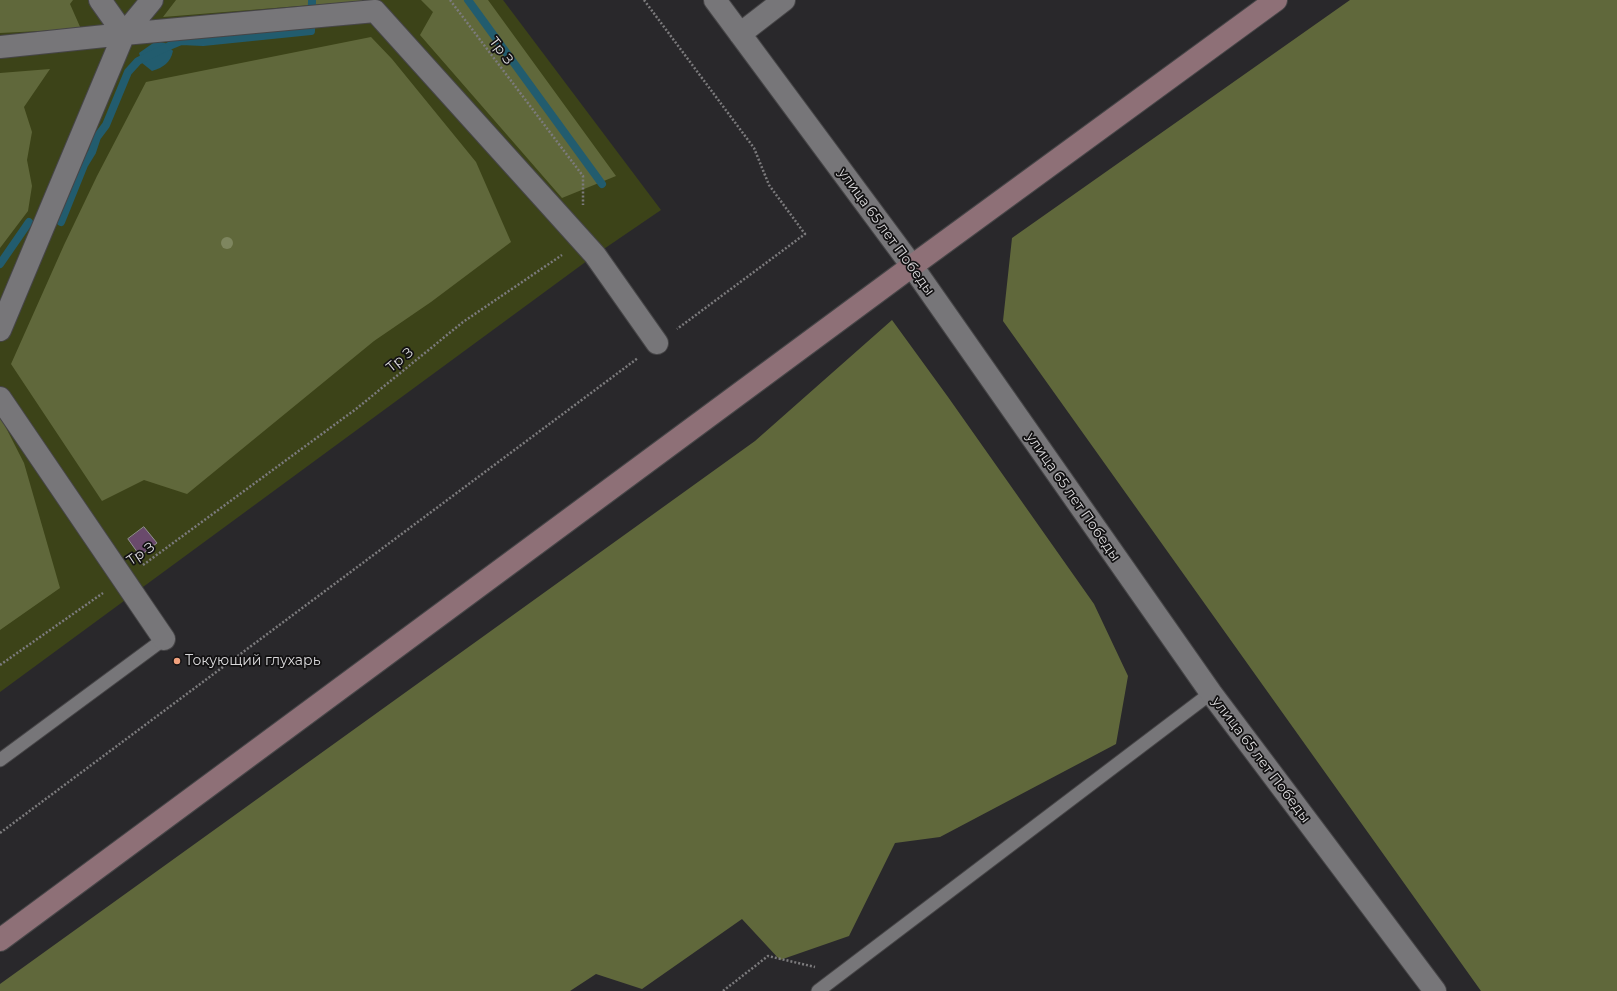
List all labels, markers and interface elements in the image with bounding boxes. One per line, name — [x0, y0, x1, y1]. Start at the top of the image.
street label: Тр З — [485, 34, 517, 68]
street label: улица 65 лет Победы — [834, 165, 938, 299]
street label: Тр З — [383, 344, 417, 376]
street label: улица 65 лет Победы — [1022, 429, 1124, 565]
street label: Тр З — [124, 539, 158, 569]
place label: Токующий глухарь — [185, 653, 321, 669]
marker: Токующий глухарь — [172, 656, 182, 666]
street label: улица 65 лет Победы — [1208, 694, 1314, 826]

